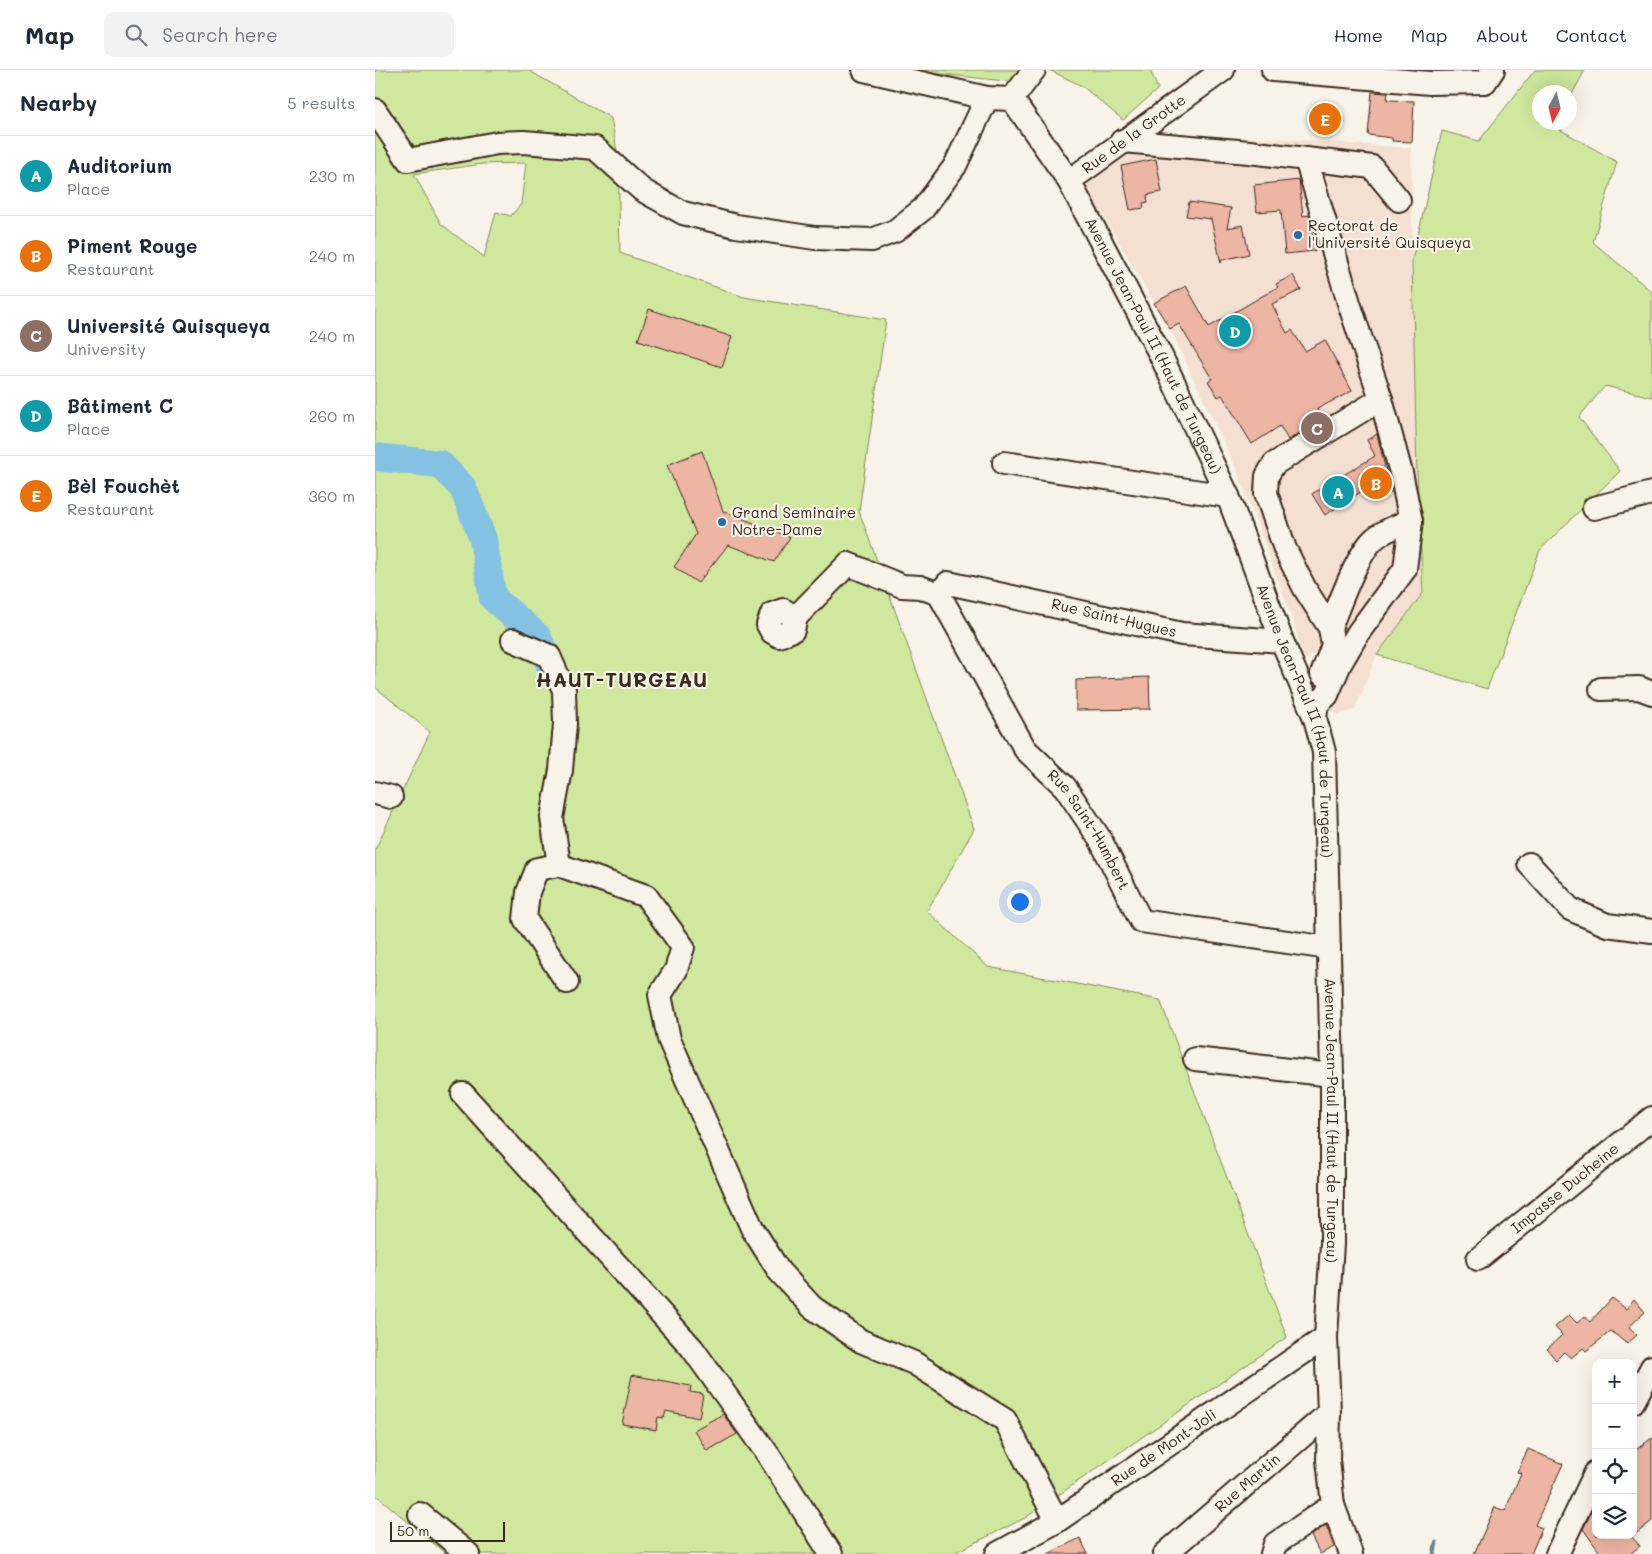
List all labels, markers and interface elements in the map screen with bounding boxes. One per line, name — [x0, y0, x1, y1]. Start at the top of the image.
search box — [104, 12, 454, 57]
text: Map — [25, 19, 74, 50]
icon: search — [122, 21, 150, 49]
text: Search here — [162, 22, 278, 47]
text: Home — [1334, 23, 1383, 47]
text: Map — [1411, 23, 1447, 47]
text: About — [1475, 23, 1528, 47]
text: Contact — [1556, 23, 1627, 47]
north arrow — [1532, 85, 1577, 130]
text: Nearby — [20, 89, 97, 116]
street label: Rue de la Grotte — [1077, 89, 1189, 178]
text: 5 results — [287, 92, 355, 113]
pin: E — [1309, 100, 1341, 138]
text: Auditorium — [67, 153, 172, 178]
text: A — [30, 165, 42, 186]
text: 230 m — [309, 165, 355, 186]
text: Place — [67, 178, 110, 199]
street label: Avenue Jean-Paul II (Haut de Turgeau) — [1081, 214, 1227, 477]
place label: Rectorat de l'Université Quisqueya — [1308, 215, 1471, 252]
marker: Rectorat de l'Université Quisqueya — [1292, 229, 1304, 241]
text: Piment Rouge — [67, 233, 197, 258]
text: B — [31, 245, 41, 266]
text: 240 m — [309, 245, 355, 266]
text: Restaurant — [67, 258, 155, 279]
pin: D — [1219, 312, 1251, 350]
text: Université Quisqueya — [67, 313, 270, 338]
text: C — [30, 325, 42, 346]
text: 240 m — [309, 325, 355, 346]
text: University — [67, 338, 146, 359]
text: Bâtiment C — [67, 393, 173, 418]
text: D — [30, 405, 42, 426]
text: 260 m — [309, 405, 355, 426]
pin: C — [1301, 409, 1333, 447]
text: Place — [67, 418, 110, 439]
pin: B — [1360, 464, 1392, 502]
text: Bèl Fouchèt — [67, 473, 180, 498]
pin: A — [1322, 473, 1354, 511]
text: E — [31, 485, 41, 506]
text: 360 m — [308, 485, 355, 506]
text: Restaurant — [67, 498, 155, 519]
place label: Grand Seminaire Notre-Dame — [732, 502, 856, 539]
marker: Grand Seminaire Notre-Dame — [716, 516, 728, 528]
street label: Avenue Jean-Paul II (Haut de Turgeau) — [1253, 581, 1338, 858]
street label: Rue Saint-Hugues — [1050, 593, 1179, 641]
district label: HAUT-TURGEAU — [536, 666, 708, 692]
street label: Rue Saint-Humbert — [1043, 764, 1135, 893]
your location — [1007, 889, 1033, 915]
street label: Avenue Jean-Paul II (Haut de Turgeau) — [1321, 978, 1343, 1263]
street label: Impasse Ducheine — [1506, 1138, 1622, 1237]
map controls — [1592, 1359, 1637, 1539]
button: + — [1592, 1359, 1637, 1404]
street label: Rue de Mont-Joli — [1107, 1404, 1220, 1490]
button: − — [1592, 1404, 1637, 1449]
street label: Rue Martin — [1210, 1448, 1284, 1516]
button: locate — [1592, 1449, 1637, 1494]
button: layers — [1592, 1494, 1637, 1539]
scale bar — [390, 1519, 505, 1542]
text: 50 m — [397, 1521, 429, 1540]

